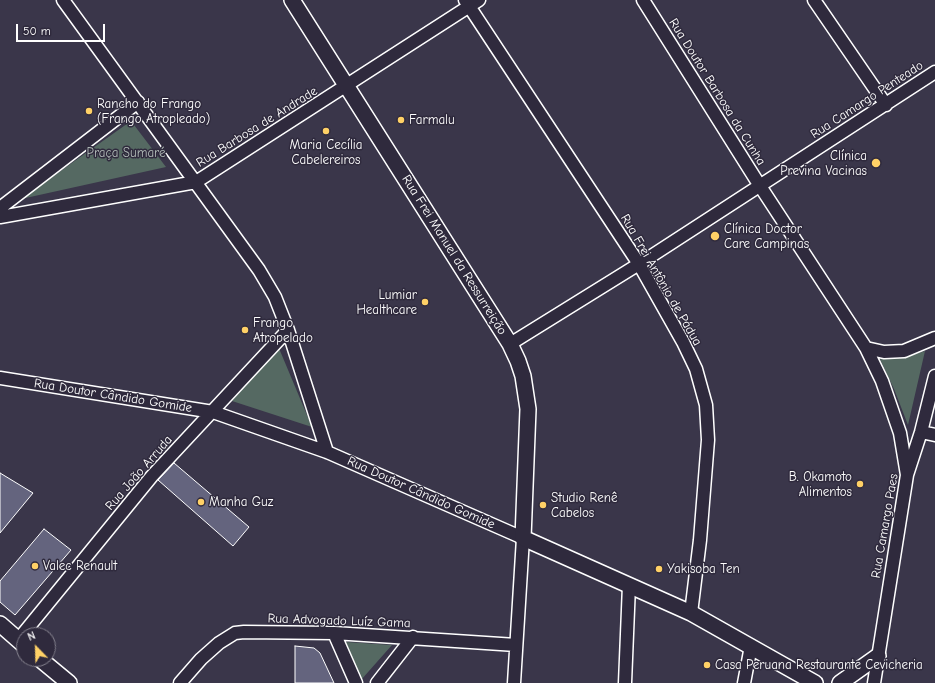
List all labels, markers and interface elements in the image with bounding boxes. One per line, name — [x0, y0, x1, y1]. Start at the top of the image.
scale bar — [18, 16, 107, 42]
street label: Rua Doutor Barbosa da Cunha — [665, 16, 769, 168]
text: 50 m — [23, 24, 51, 38]
street label: Rua Camargo Penteado — [808, 58, 926, 142]
street label: Rua Barbosa de Andrade — [194, 83, 320, 171]
place label: Rancho do Frango (Frango Atropleado) — [97, 96, 210, 127]
marker: Rancho do Frango (Frango Atropleado) — [84, 106, 94, 116]
place label: Farmalu — [409, 112, 455, 128]
marker: Farmalu — [396, 115, 406, 125]
marker: Maria Cecília Cabelereiros — [321, 126, 331, 136]
place label: Maria Cecília Cabelereiros — [290, 137, 362, 168]
park label: Praça Sumaré — [87, 145, 165, 161]
place label: Clínica Previna Vacinas — [780, 148, 867, 179]
marker: Clínica Previna Vacinas — [870, 157, 882, 169]
street label: Rua Frei Manuel da Ressurreição — [398, 172, 510, 338]
street label: Rua Frei Antônio de Pádua — [617, 211, 705, 349]
place label: Clínica Doctor Care Campinas — [724, 221, 809, 252]
marker: Clínica Doctor Care Campinas — [709, 230, 721, 242]
place label: Lumiar Healthcare — [356, 287, 417, 318]
marker: Lumiar Healthcare — [420, 297, 430, 307]
place label: Frango Atropelado — [253, 315, 313, 346]
marker: Frango Atropelado — [240, 325, 250, 335]
street label: Rua Doutor Cândido Gomide — [33, 376, 193, 416]
street label: Rua João Arruda — [102, 432, 176, 514]
street label: Rua Doutor Cândido Gomide — [345, 453, 497, 533]
place label: B. Okamoto Alimentos — [789, 469, 852, 500]
street label: Rua Camargo Paes — [868, 473, 902, 579]
marker: B. Okamoto Alimentos — [855, 479, 865, 489]
place label: Studio Renê Cabelos — [551, 490, 617, 521]
place label: Manha Guz — [209, 494, 273, 510]
marker: Manha Guz — [196, 497, 206, 507]
marker: Studio Renê Cabelos — [538, 500, 548, 510]
place label: Valec Renault — [43, 558, 117, 574]
marker: Valec Renault — [30, 561, 40, 571]
place label: Yakisoba Ten — [667, 561, 740, 577]
marker: Yakisoba Ten — [654, 564, 664, 574]
street label: Rua Advogado Luíz Gama — [267, 611, 411, 631]
north arrow — [16, 627, 56, 667]
text: N — [26, 629, 37, 644]
place label: Casa Peruana Restaurante Cevicheria — [715, 657, 923, 673]
marker: Casa Peruana Restaurante Cevicheria — [702, 660, 712, 670]

